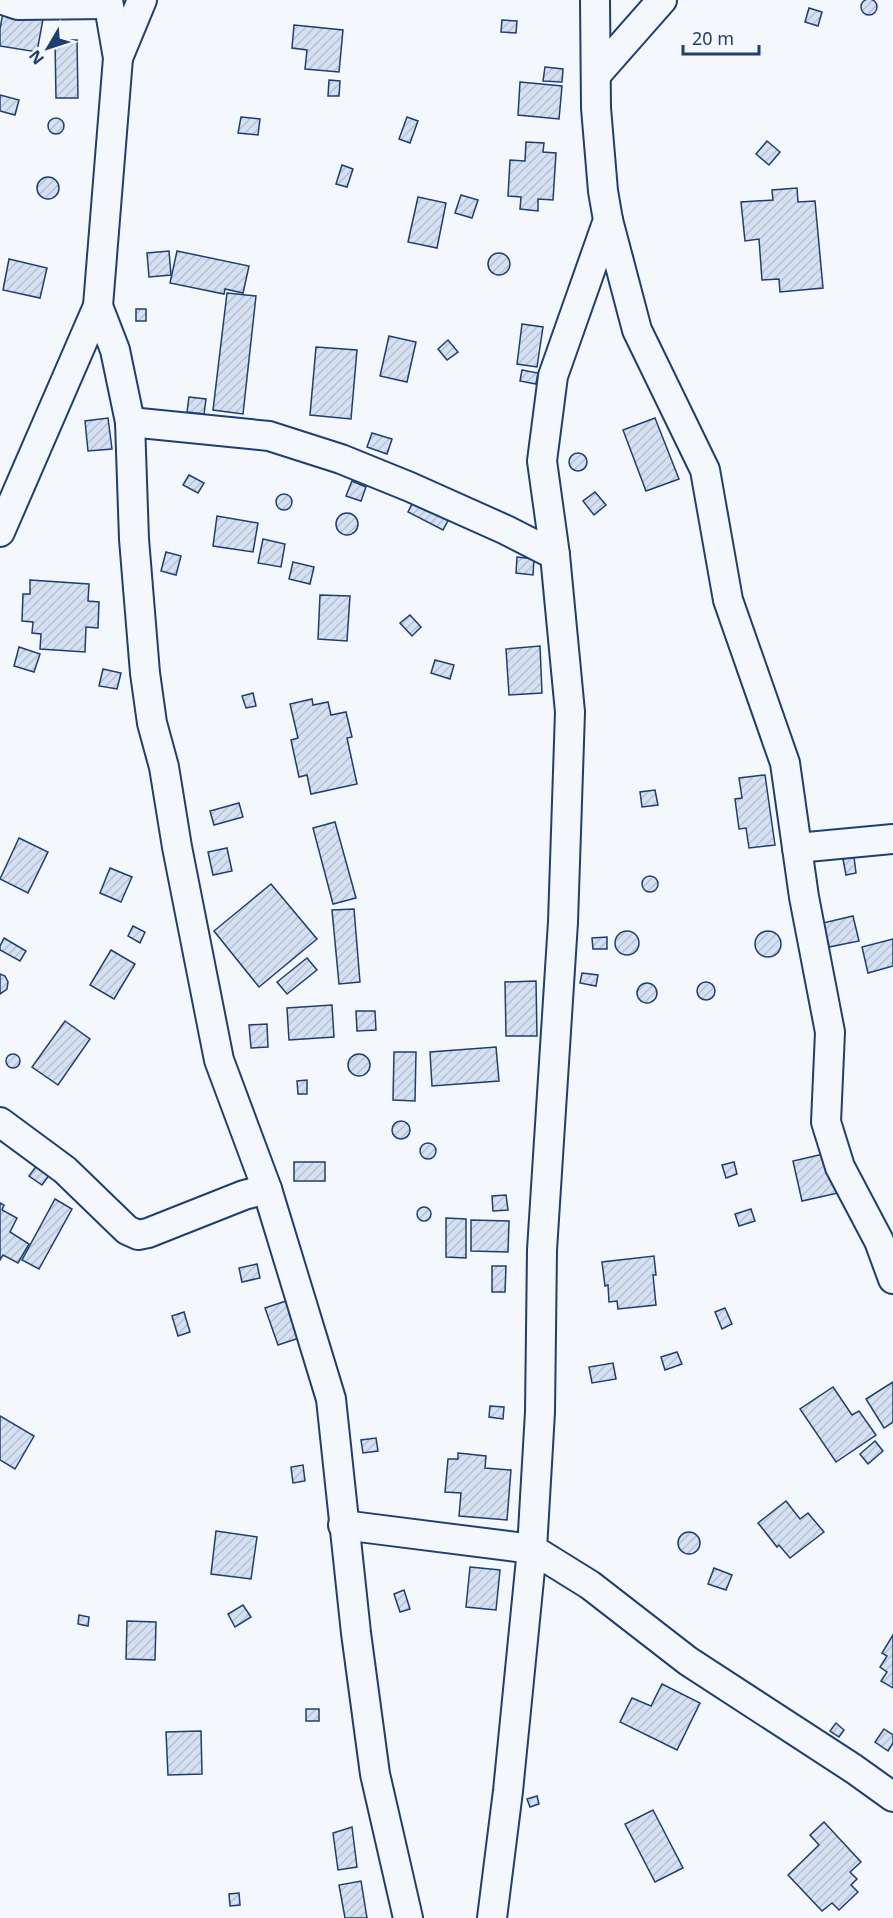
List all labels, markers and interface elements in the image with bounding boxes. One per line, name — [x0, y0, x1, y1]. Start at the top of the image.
north arrow — [18, 18, 78, 78]
scale bar — [683, 18, 760, 56]
text: 20 m — [692, 26, 734, 50]
text: N — [24, 45, 49, 69]

